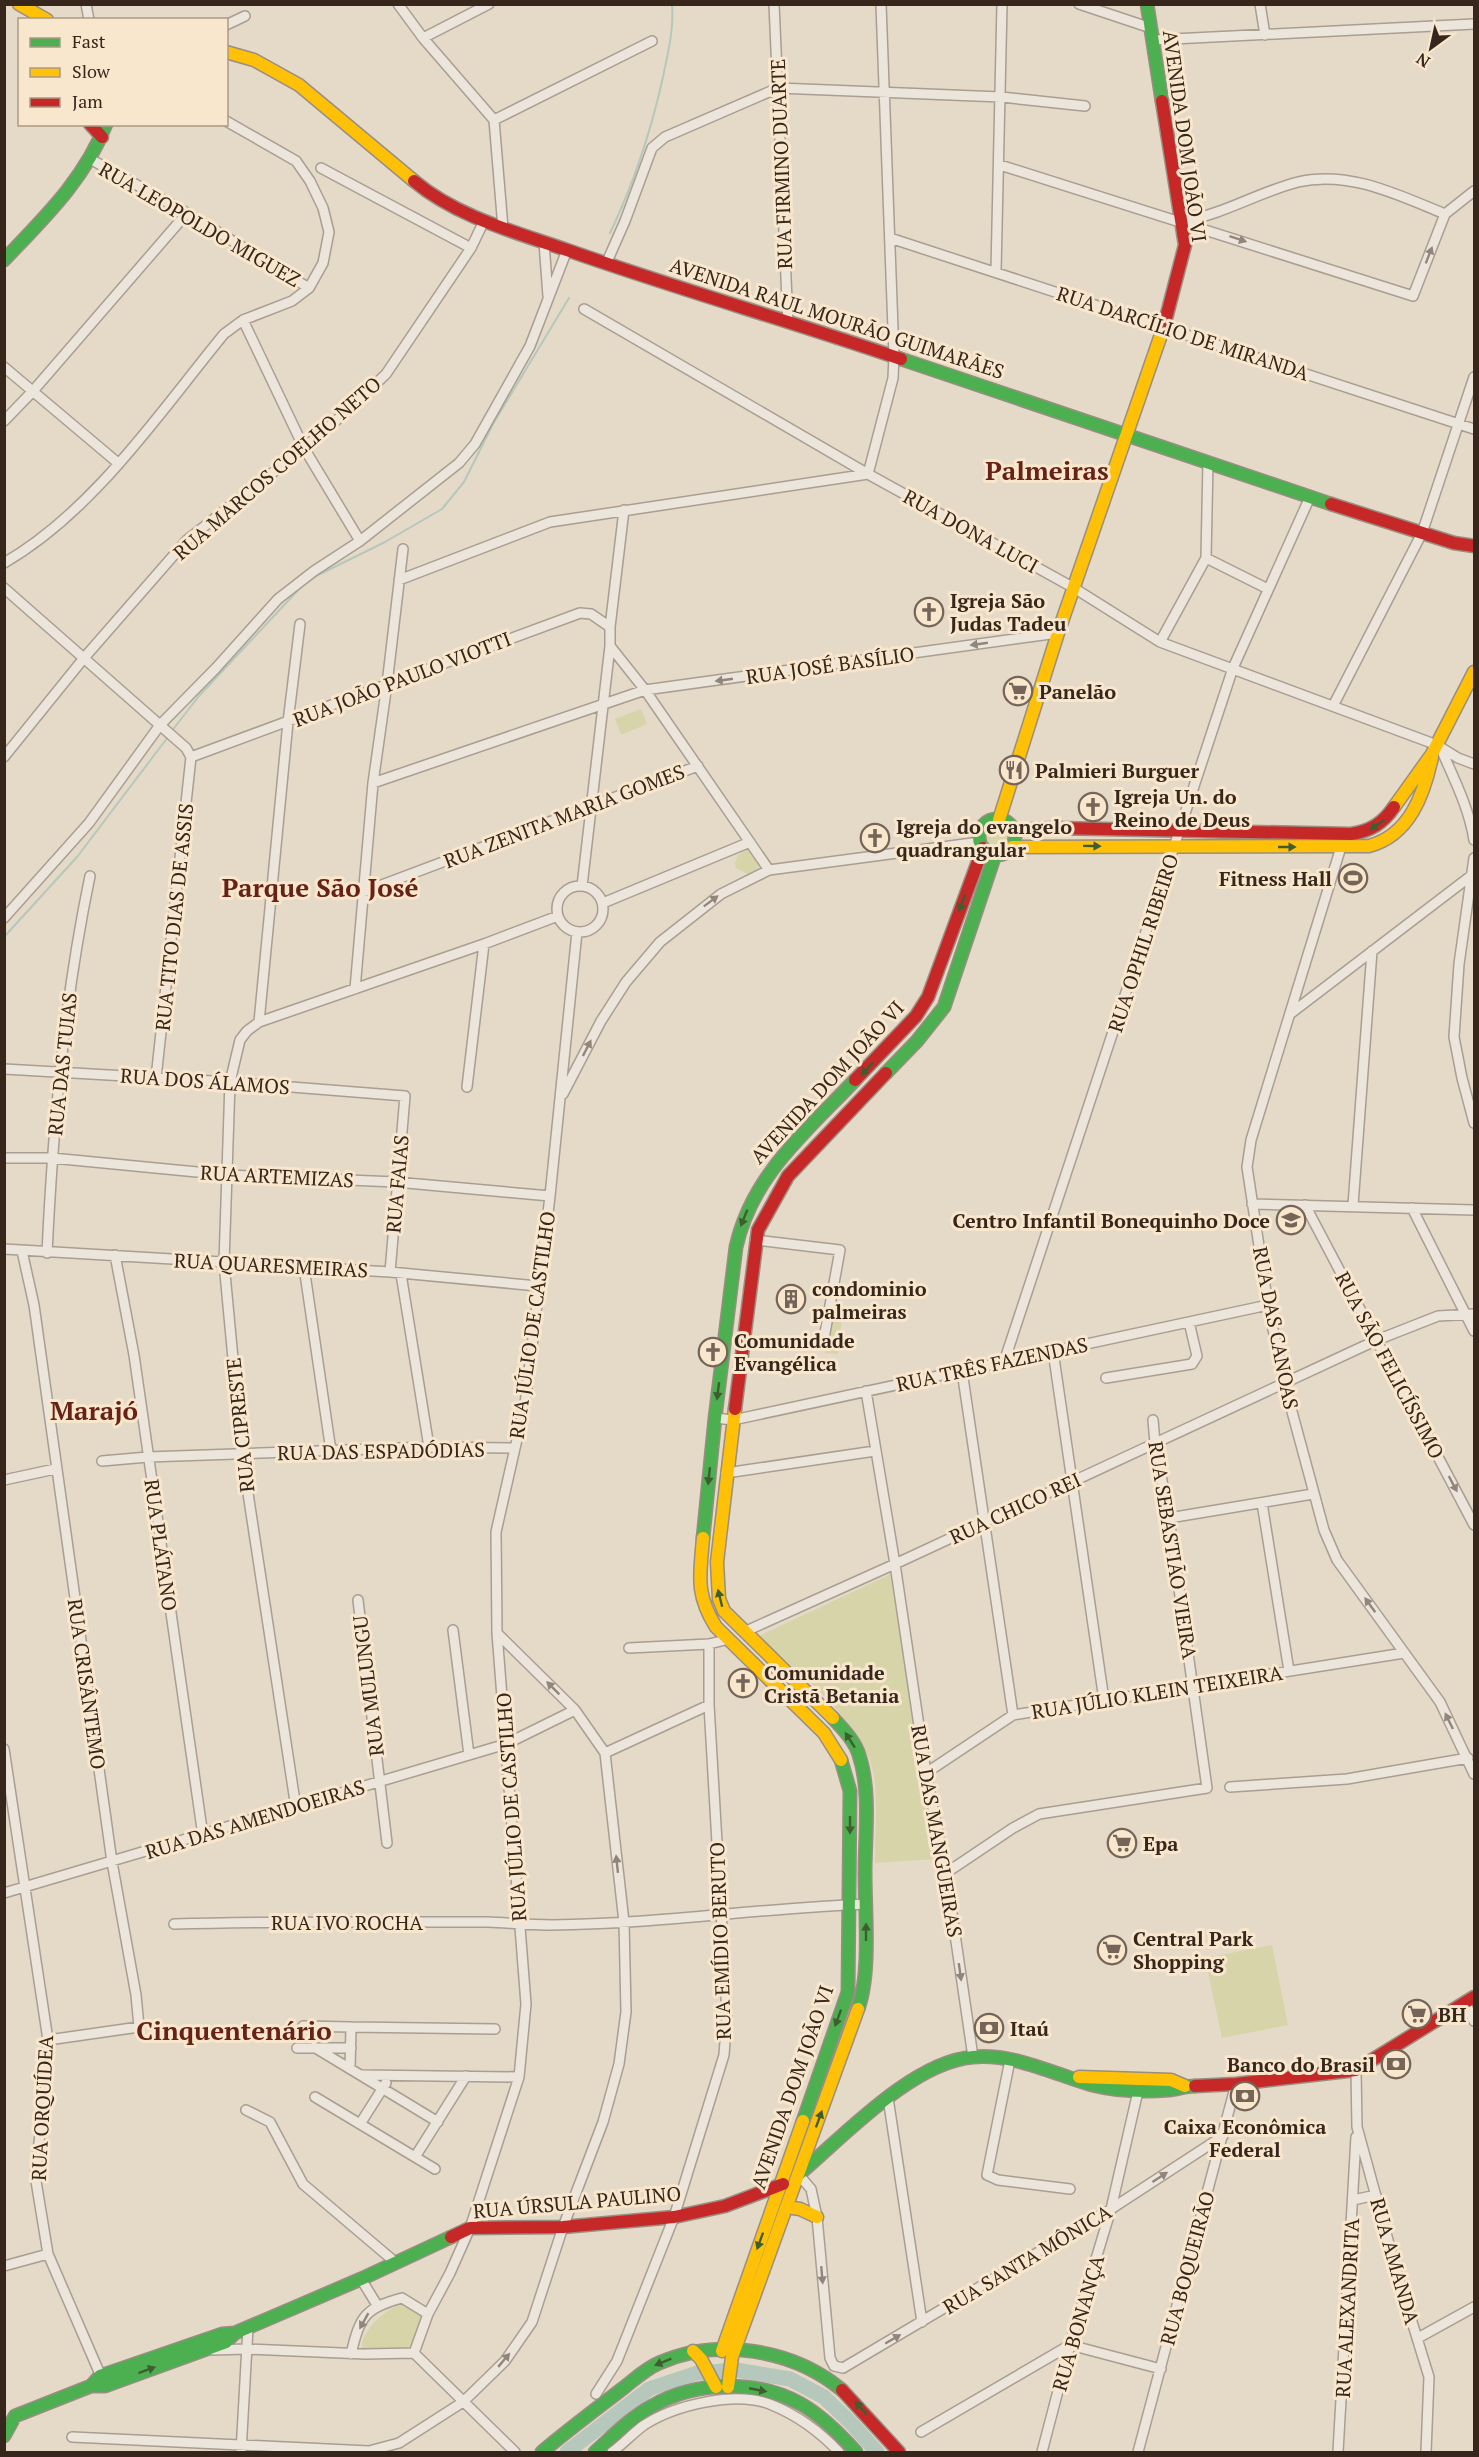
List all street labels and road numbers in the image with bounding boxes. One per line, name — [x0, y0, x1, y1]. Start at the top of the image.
street label: AVENIDA DOM JOÃO VI — [1157, 28, 1213, 244]
street label: RUA FIRMINO DUARTE — [764, 58, 798, 270]
street label: RUA LEOPOLDO MIGUEZ — [94, 155, 306, 293]
street label: AVENIDA RAUL MOURÃO GUIMARÃES — [666, 251, 1008, 385]
street label: RUA DARCÍLIO DE MIRANDA — [1053, 279, 1313, 387]
street label: RUA MARCOS COELHO NETO — [167, 370, 387, 566]
street label: RUA DONA LUCI — [899, 483, 1043, 579]
street label: RUA JOÃO PAULO VIOTTI — [289, 625, 515, 733]
street label: RUA JOSÉ BASÍLIO — [744, 640, 916, 690]
street label: RUA ZENITA MARIA GOMES — [440, 758, 688, 874]
street label: RUA TITO DIAS DE ASSIS — [149, 802, 199, 1032]
street label: RUA OPHIL RIBEIRO — [1101, 850, 1185, 1036]
street label: RUA DAS TUIAS — [41, 991, 83, 1137]
street label: AVENIDA DOM JOÃO VI — [744, 995, 910, 1169]
street label: RUA DOS ÁLAMOS — [119, 1062, 291, 1100]
street label: RUA FAIAS — [379, 1134, 415, 1234]
street label: RUA ARTEMIZAS — [199, 1158, 355, 1194]
street label: RUA JÚLIO DE CASTILHO — [503, 1210, 561, 1440]
street label: RUA DAS CANOAS — [1247, 1244, 1305, 1412]
street label: RUA QUARESMEIRAS — [173, 1246, 369, 1284]
street label: RUA SÃO FELICÍSSIMO — [1329, 1267, 1451, 1463]
street label: RUA TRÊS FAZENDAS — [894, 1330, 1090, 1398]
street label: RUA CIPRESTE — [220, 1356, 260, 1494]
street label: RUA DAS ESPADÓDIAS — [277, 1436, 485, 1466]
street label: RUA SEBASTIÃO VIEIRA — [1142, 1439, 1204, 1661]
street label: RUA CHICO REI — [945, 1466, 1085, 1550]
street label: RUA PLÁTANO — [138, 1477, 184, 1613]
street label: RUA CRISÂNTEMO — [62, 1597, 112, 1771]
street label: RUA MULUNGU — [346, 1614, 390, 1758]
street label: RUA JÚLIO KLEIN TEIXEIRA — [1030, 1659, 1285, 1725]
street label: RUA JÚLIO DE CASTILHO — [490, 1692, 532, 1922]
street label: RUA DAS MANGUEIRAS — [905, 1723, 969, 1939]
street label: RUA DAS AMENDOEIRAS — [142, 1773, 368, 1865]
street label: RUA EMÍDIO BERUTO — [703, 1842, 737, 2040]
street label: RUA IVO ROCHA — [271, 1909, 423, 1936]
street label: AVENIDA DOM JOÃO VI — [744, 1981, 840, 2193]
street label: RUA ORQUÍDEA — [25, 2034, 59, 2182]
street label: RUA ÚRSULA PAULINO — [472, 2179, 682, 2225]
street label: RUA BOQUEIRÃO — [1153, 2188, 1221, 2348]
street label: RUA AMANDA — [1364, 2195, 1426, 2328]
street label: RUA SANTA MÔNICA — [938, 2198, 1117, 2320]
street label: RUA ALEXANDRITA — [1329, 2217, 1365, 2398]
street label: RUA BONANÇA — [1046, 2251, 1110, 2394]

